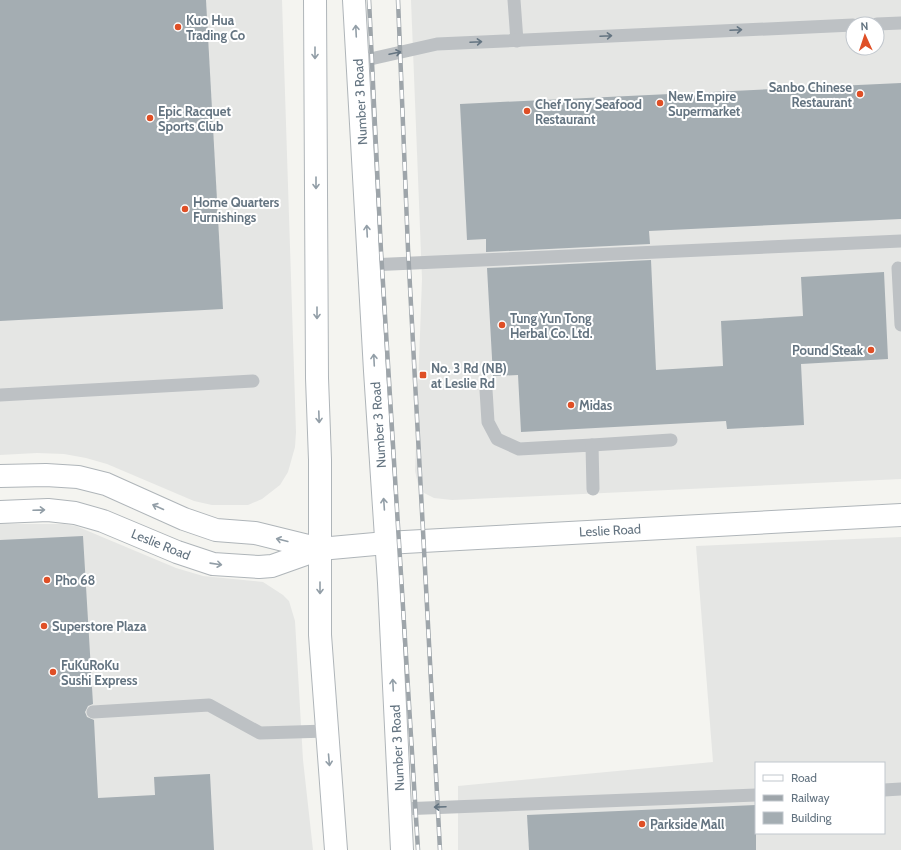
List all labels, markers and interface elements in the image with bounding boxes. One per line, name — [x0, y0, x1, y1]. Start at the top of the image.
place label: Kuo Hua Trading Co — [186, 12, 246, 43]
north arrow — [845, 16, 885, 56]
text: N — [860, 19, 869, 33]
marker: Kuo Hua Trading Co — [173, 22, 183, 32]
one-way arrow — [352, 25, 359, 38]
one-way arrow — [729, 27, 742, 34]
one-way arrow — [599, 33, 612, 40]
one-way arrow — [469, 39, 482, 46]
one-way arrow — [311, 46, 319, 59]
one-way arrow — [389, 49, 402, 57]
street label: Number 3 Road — [350, 58, 370, 146]
place label: Sanbo Chinese Restaurant — [769, 79, 853, 110]
place label: New Empire Supermarket — [668, 88, 741, 119]
marker: Sanbo Chinese Restaurant — [855, 89, 865, 99]
place label: Chef Tony Seafood Restaurant — [535, 96, 642, 127]
marker: New Empire Supermarket — [655, 98, 665, 108]
place label: Epic Racquet Sports Club — [158, 103, 231, 134]
marker: Chef Tony Seafood Restaurant — [522, 106, 532, 116]
marker: Epic Racquet Sports Club — [145, 113, 155, 123]
one-way arrow — [312, 176, 320, 189]
place label: Home Quarters Furnishings — [193, 194, 280, 225]
marker: Home Quarters Furnishings — [180, 204, 190, 214]
one-way arrow — [363, 225, 370, 238]
one-way arrow — [313, 306, 321, 319]
place label: Tung Yun Tong Herbal Co. Ltd. — [510, 310, 593, 341]
marker: Tung Yun Tong Herbal Co. Ltd. — [497, 320, 507, 330]
place label: Pound Steak — [792, 342, 864, 358]
marker: Pound Steak — [866, 345, 876, 355]
one-way arrow — [370, 354, 378, 367]
place label: No. 3 Rd (NB) at Leslie Rd — [431, 360, 507, 391]
marker: No. 3 Rd (NB) at Leslie Rd — [418, 370, 428, 380]
street label: Number 3 Road — [367, 381, 389, 469]
place label: Midas — [579, 397, 613, 413]
marker: Midas — [566, 400, 576, 410]
one-way arrow — [315, 410, 322, 423]
one-way arrow — [380, 498, 387, 511]
one-way arrow — [152, 503, 164, 510]
one-way arrow — [32, 507, 45, 514]
street label: Leslie Road — [579, 520, 641, 540]
street label: Leslie Road — [129, 525, 193, 563]
one-way arrow — [276, 536, 289, 543]
one-way arrow — [209, 560, 222, 568]
place label: Pho 68 — [55, 572, 95, 588]
marker: Pho 68 — [42, 575, 52, 585]
one-way arrow — [316, 581, 324, 594]
place label: Superstore Plaza — [52, 618, 147, 634]
marker: Superstore Plaza — [39, 621, 49, 631]
place label: FuKuRoKu Sushi Express — [61, 657, 138, 688]
marker: FuKuRoKu Sushi Express — [48, 667, 58, 677]
one-way arrow — [390, 679, 397, 692]
street label: Number 3 Road — [387, 704, 407, 792]
one-way arrow — [325, 753, 333, 766]
legend — [755, 762, 885, 834]
text: Road — [791, 770, 817, 785]
text: Railway — [791, 790, 829, 805]
one-way arrow — [434, 803, 447, 811]
text: Building — [791, 810, 833, 825]
place label: Parkside Mall — [650, 816, 725, 832]
marker: Parkside Mall — [637, 819, 647, 829]

